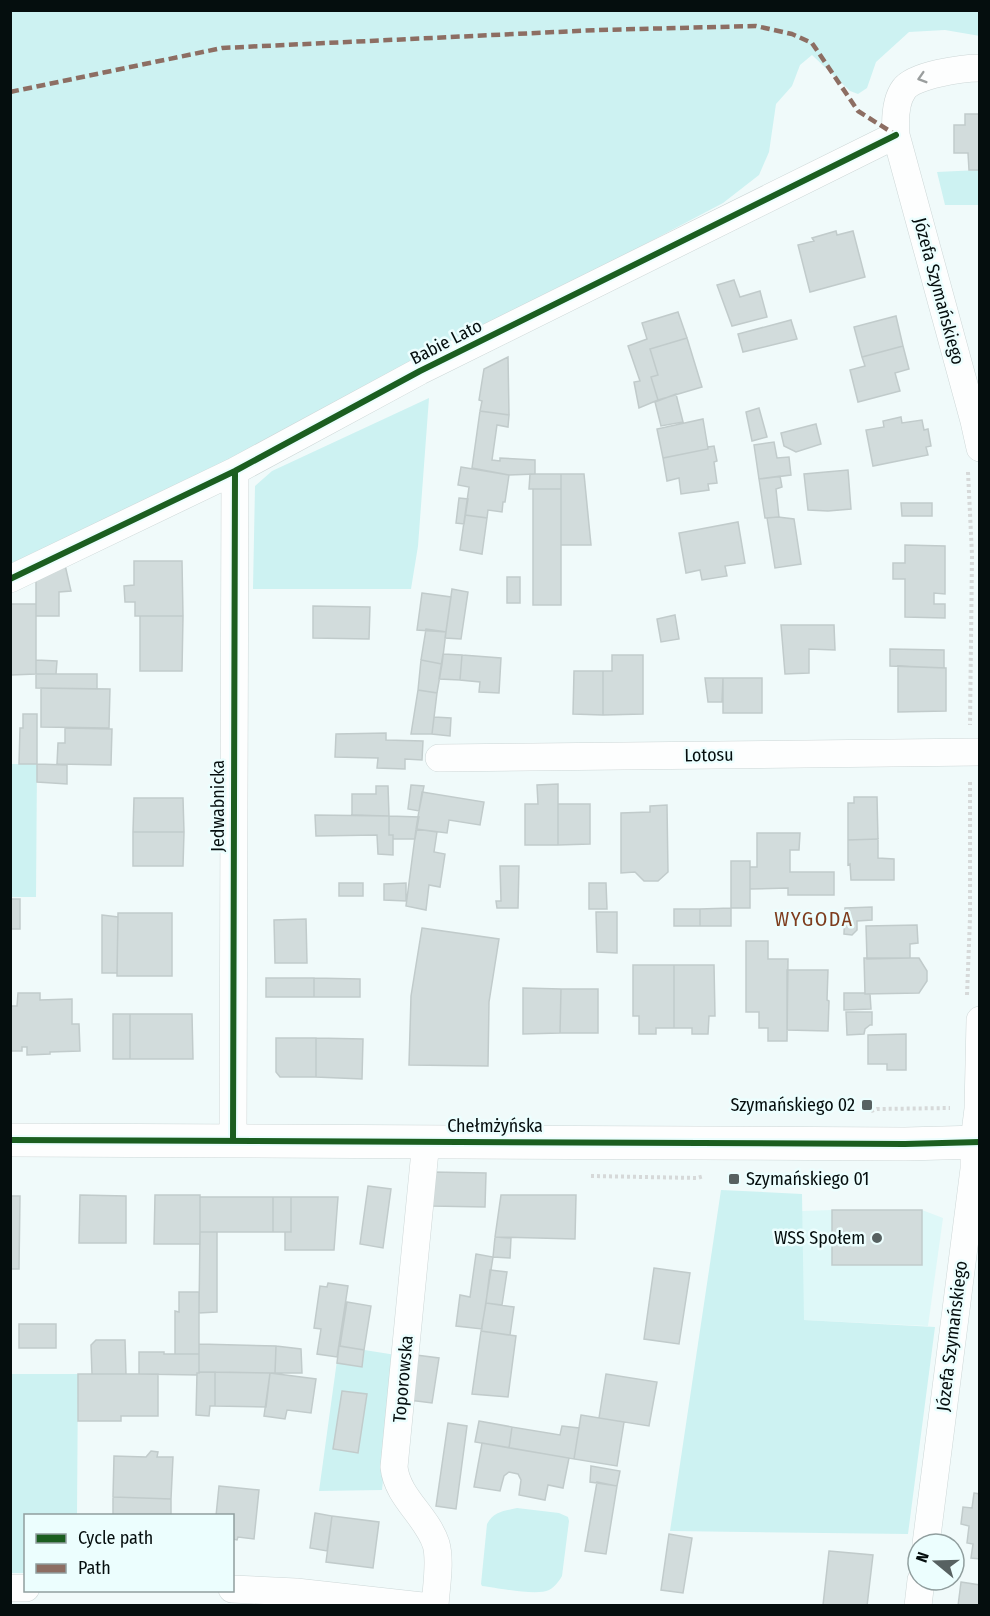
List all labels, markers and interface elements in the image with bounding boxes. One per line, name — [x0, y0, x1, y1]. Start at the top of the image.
one-way arrow — [917, 71, 928, 84]
street label: Józefa Szymańskiego — [909, 215, 969, 367]
street label: Babie Lato — [406, 315, 486, 369]
street label: Lotosu — [684, 744, 734, 766]
street label: Jedwabnicka — [207, 760, 229, 852]
district label: WYGODA — [774, 907, 854, 931]
place label: Szymańskiego 02 — [730, 1094, 855, 1116]
marker: Szymańskiego 02 — [860, 1098, 874, 1112]
street label: Chełmżyńska — [447, 1115, 543, 1137]
place label: Szymańskiego 01 — [746, 1168, 869, 1190]
marker: Szymańskiego 01 — [727, 1172, 741, 1186]
place label: WSS Społem — [774, 1227, 865, 1249]
marker: WSS Społem — [870, 1231, 884, 1245]
street label: Józefa Szymańskiego — [932, 1259, 972, 1413]
street label: Toporowska — [388, 1334, 418, 1424]
legend — [24, 1514, 234, 1592]
text: Cycle path — [78, 1527, 153, 1549]
north arrow — [906, 1532, 966, 1592]
text: N — [912, 1550, 933, 1565]
text: Path — [78, 1557, 111, 1579]

